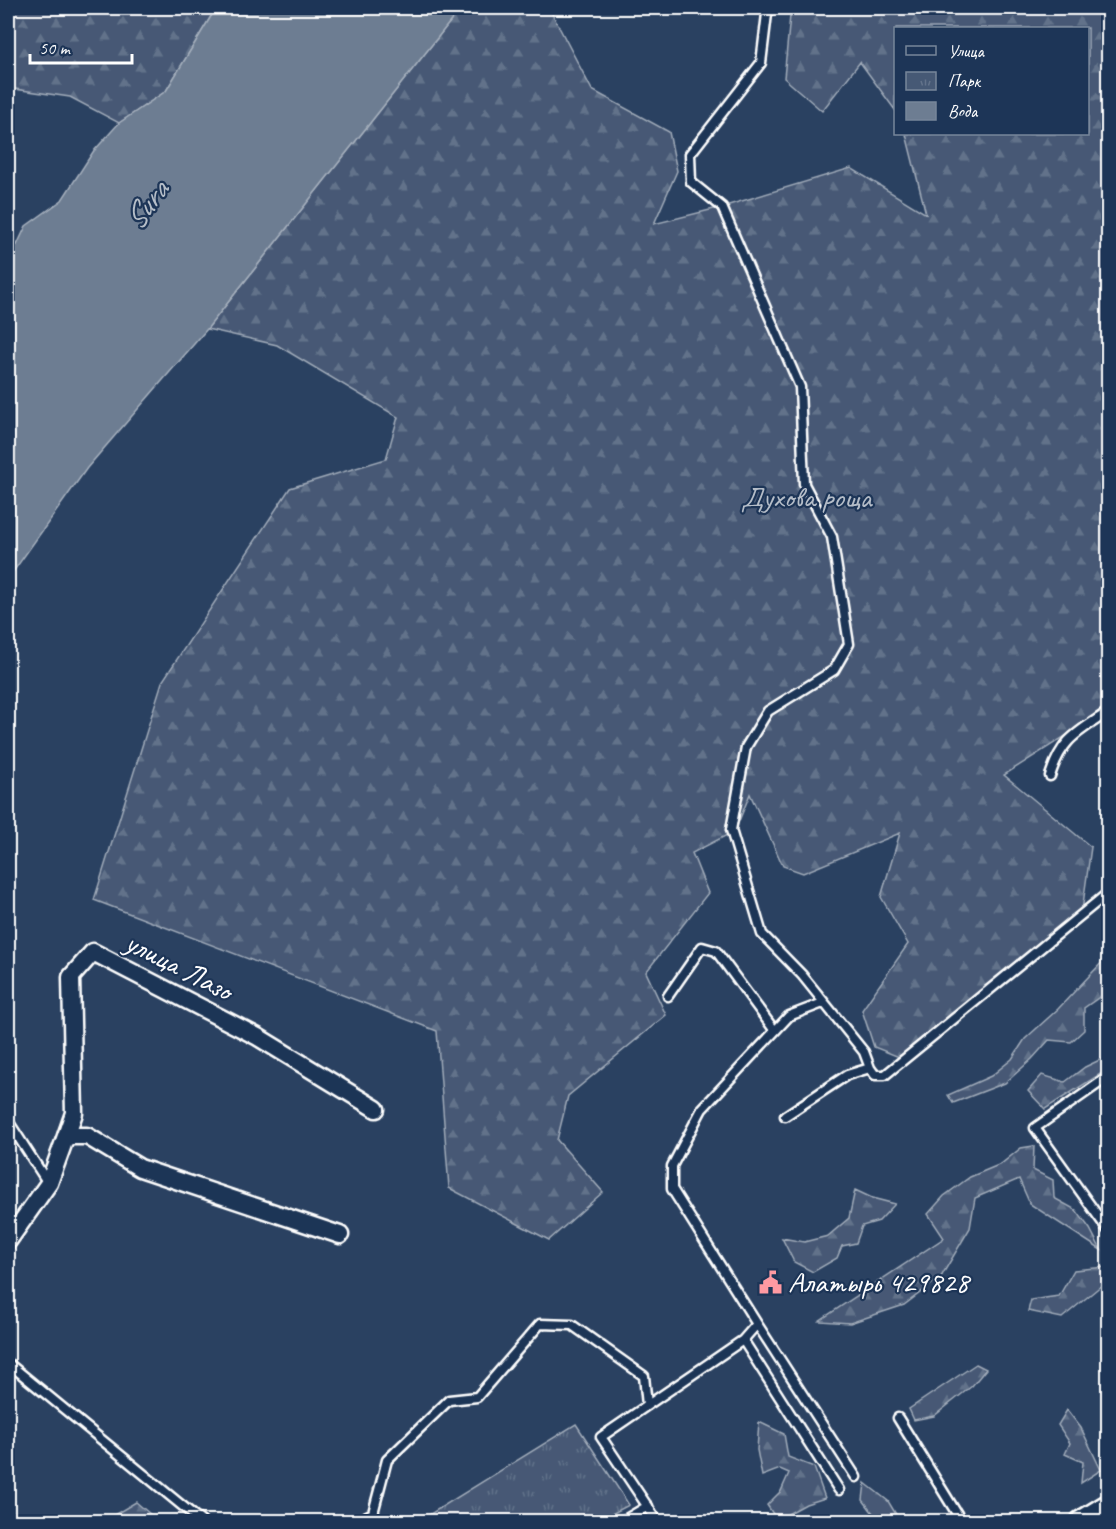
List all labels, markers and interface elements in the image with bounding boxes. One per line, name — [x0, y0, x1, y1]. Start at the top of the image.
scale bar — [30, 27, 132, 65]
legend — [894, 27, 1089, 135]
text: 50 m — [39, 37, 72, 59]
text: Улица — [948, 40, 985, 62]
text: Парк — [948, 70, 982, 92]
text: Вода — [948, 100, 979, 122]
water label: Sura — [114, 170, 180, 238]
park label: Духова роща — [741, 478, 873, 516]
street label: улица Лазо — [117, 922, 242, 1011]
place label: Алатырь 429828 — [788, 1263, 971, 1301]
public building icon: Алатырь 429828 — [757, 1269, 783, 1295]

